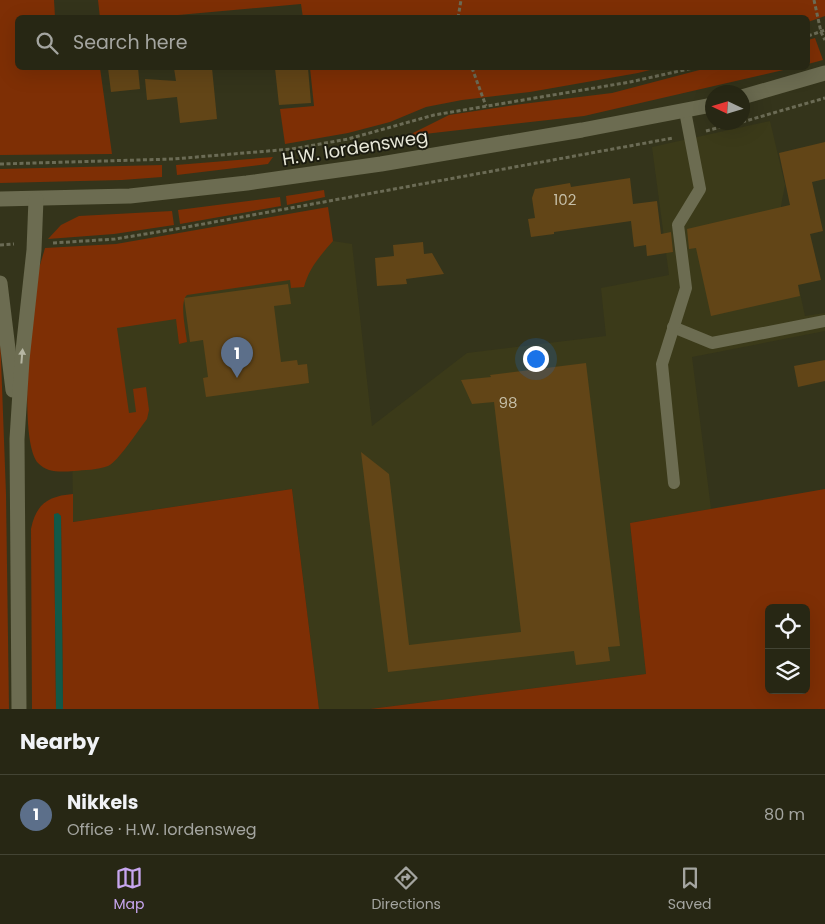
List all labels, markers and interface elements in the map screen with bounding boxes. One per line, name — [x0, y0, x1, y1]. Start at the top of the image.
search box — [15, 15, 810, 70]
icon: search — [33, 29, 61, 57]
text: Search here — [73, 29, 187, 56]
north arrow — [705, 85, 750, 130]
street label: H.W. Iordensweg — [280, 124, 430, 171]
house number: 102 — [554, 189, 576, 210]
pin: 1 — [221, 337, 253, 378]
your location — [523, 346, 549, 372]
one-way arrow — [19, 347, 27, 363]
house number: 98 — [499, 392, 517, 413]
map controls — [765, 604, 810, 694]
button: locate — [765, 604, 810, 649]
button: layers — [765, 649, 810, 694]
text: Nearby — [20, 727, 100, 756]
text: Nikkels — [67, 789, 138, 816]
text: 1 — [33, 803, 39, 826]
text: 80 m — [764, 803, 805, 826]
text: Office · H.W. Iordensweg — [67, 818, 257, 841]
tab: Map — [113, 864, 144, 915]
tab: Directions — [371, 864, 441, 915]
tab: Saved — [668, 864, 712, 915]

